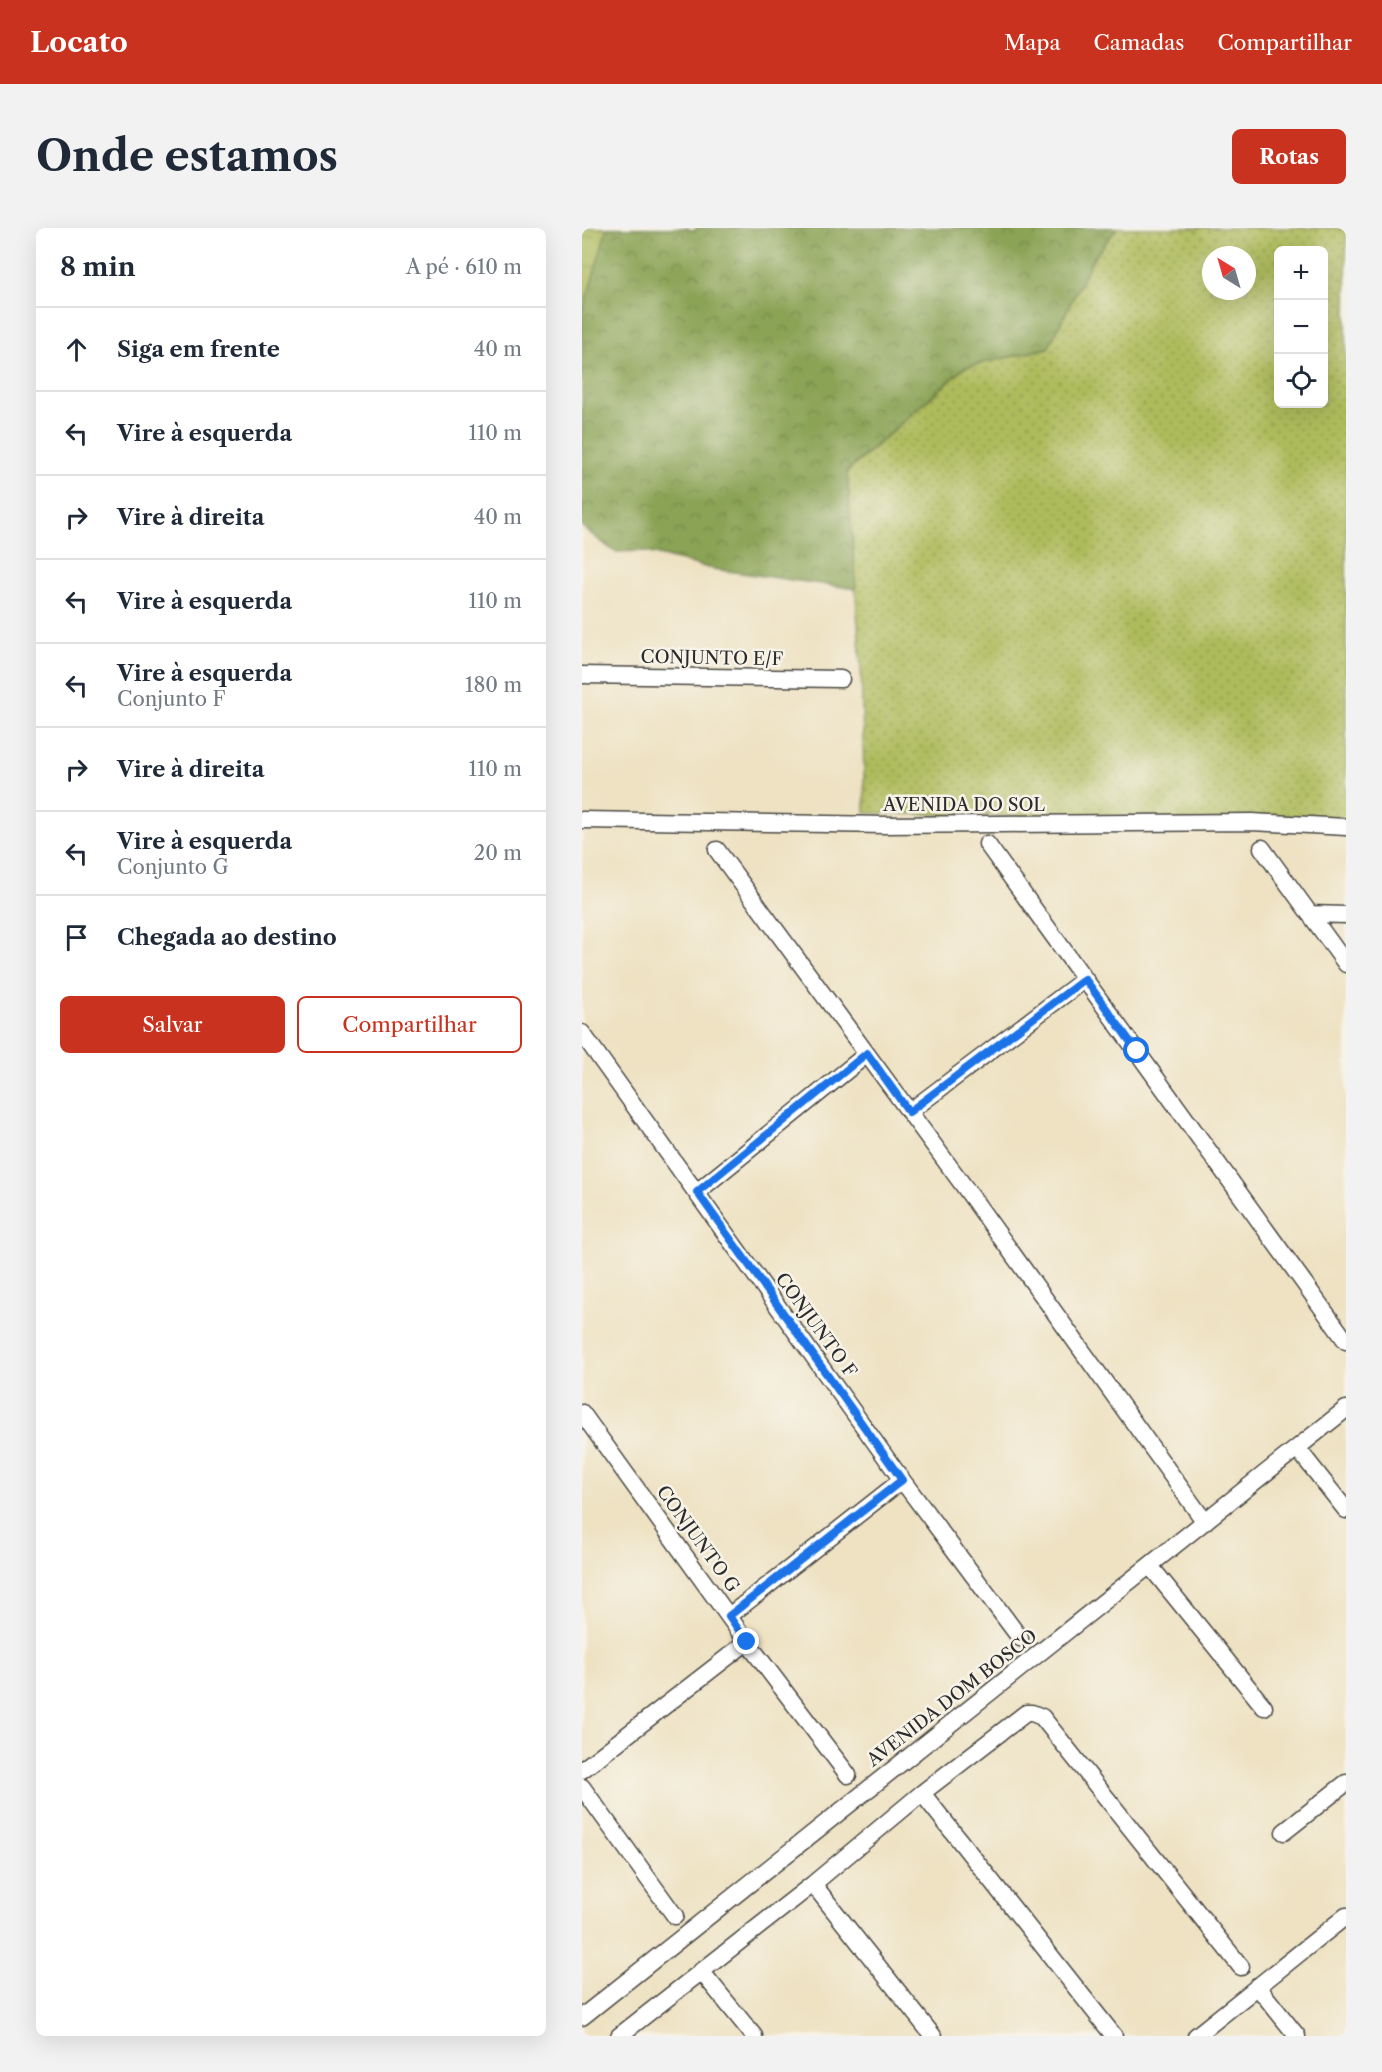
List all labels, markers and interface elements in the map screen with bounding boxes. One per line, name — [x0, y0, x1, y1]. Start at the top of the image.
text: Locato — [30, 25, 128, 59]
text: Mapa — [1004, 30, 1060, 55]
text: Camadas — [1093, 30, 1184, 55]
text: Compartilhar — [1217, 30, 1352, 55]
button: Rotas — [1232, 129, 1346, 184]
text: Onde estamos — [36, 130, 338, 182]
north arrow — [1202, 246, 1256, 300]
map controls — [1274, 246, 1328, 408]
button: + — [1274, 246, 1328, 300]
text: 8 min — [60, 251, 136, 283]
text: A pé · 610 m — [406, 255, 522, 279]
button: − — [1274, 300, 1328, 354]
icon: ahead — [60, 333, 93, 366]
text: Siga em frente — [117, 336, 280, 363]
text: 40 m — [474, 337, 522, 361]
button: locate — [1274, 354, 1328, 408]
icon: left — [60, 417, 93, 450]
text: Vire à esquerda — [117, 420, 292, 447]
text: 110 m — [469, 421, 522, 445]
icon: right — [60, 501, 93, 534]
text: Vire à direita — [117, 504, 264, 531]
text: 40 m — [474, 505, 522, 529]
icon: left — [60, 585, 93, 618]
text: Vire à esquerda — [117, 588, 292, 615]
text: 110 m — [469, 589, 522, 613]
street label: CONJUNTO E/F — [640, 646, 784, 670]
text: Vire à esquerda — [117, 660, 292, 687]
icon: left — [60, 669, 93, 702]
text: 180 m — [465, 673, 522, 697]
text: Conjunto F — [117, 687, 225, 711]
icon: right — [60, 753, 93, 786]
text: Vire à direita — [117, 756, 264, 783]
text: 110 m — [469, 757, 522, 781]
street label: AVENIDA DO SOL — [882, 794, 1045, 816]
text: Vire à esquerda — [117, 828, 292, 855]
icon: left — [60, 837, 93, 870]
text: 20 m — [474, 841, 522, 865]
text: Conjunto G — [117, 855, 229, 879]
icon: arrive — [60, 921, 93, 954]
text: Chegada ao destino — [117, 924, 337, 951]
button: Salvar — [60, 996, 285, 1053]
button: Compartilhar — [297, 996, 522, 1053]
route start — [1123, 1037, 1149, 1063]
street label: CONJUNTO F — [771, 1268, 861, 1382]
street label: CONJUNTO G — [652, 1481, 744, 1597]
street label: AVENIDA DOM BOSCO — [862, 1625, 1041, 1772]
route end — [733, 1628, 759, 1654]

